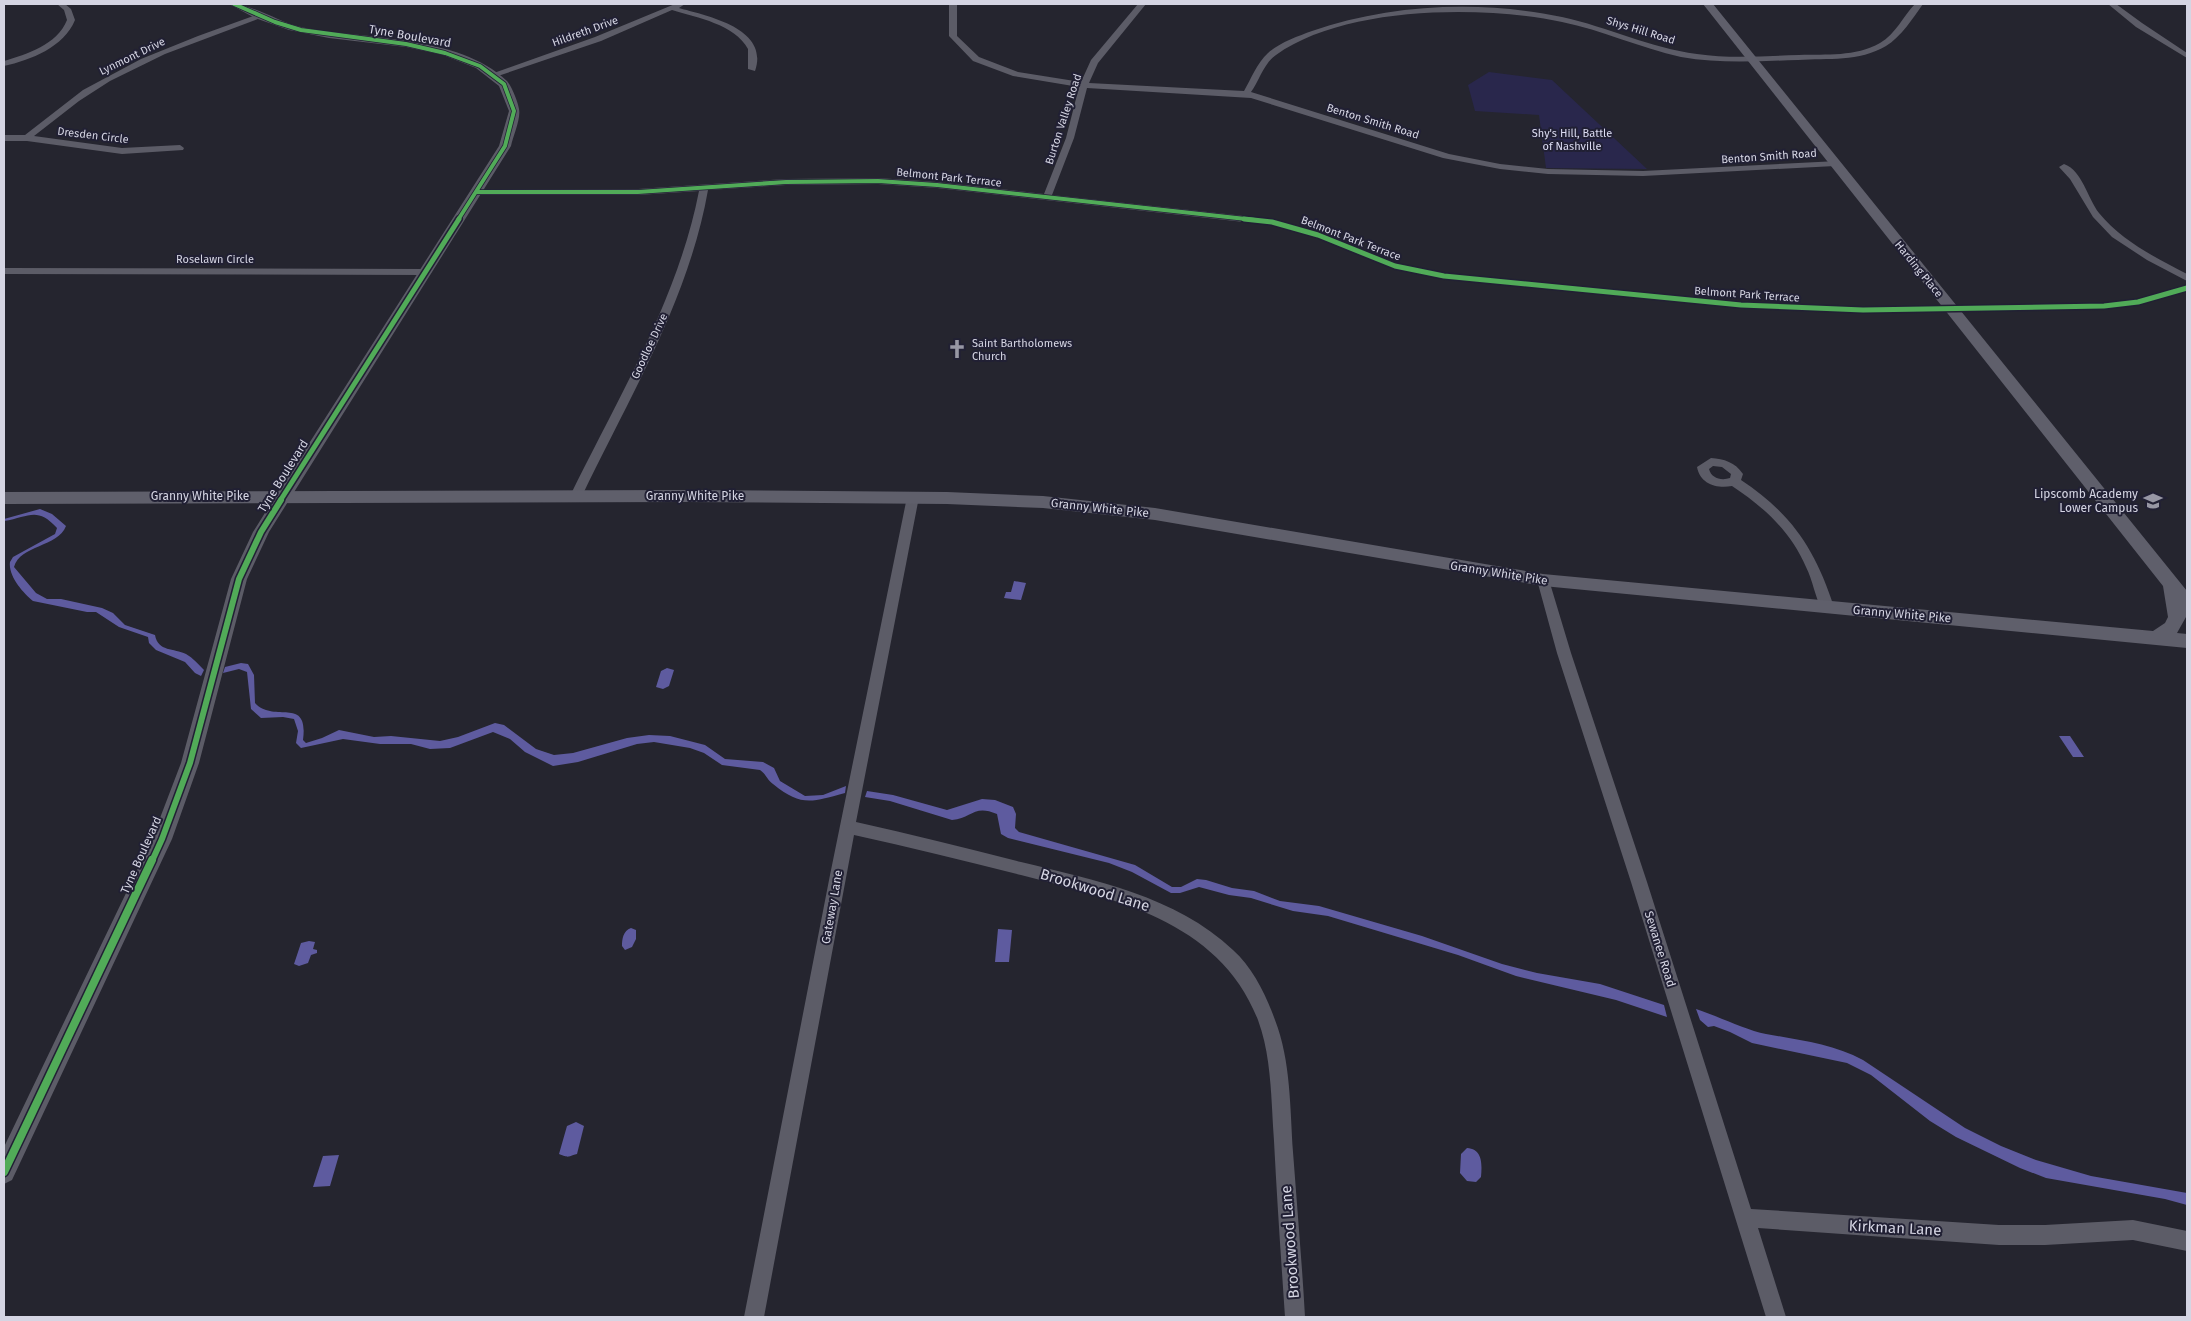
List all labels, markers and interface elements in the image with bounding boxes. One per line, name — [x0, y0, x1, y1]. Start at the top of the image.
street label: Hildreth Drive — [550, 13, 620, 49]
street label: Shys Hill Road — [1605, 14, 1677, 47]
street label: Tyne Boulevard — [368, 22, 452, 50]
street label: Lynmont Drive — [97, 35, 167, 78]
street label: Burton Valley Road — [1043, 72, 1084, 166]
street label: Benton Smith Road — [1325, 101, 1421, 142]
street label: Dresden Circle — [57, 125, 129, 146]
park label: Shy's Hill, Battle of Nashville — [1532, 127, 1612, 153]
street label: Benton Smith Road — [1721, 147, 1817, 166]
street label: Belmont Park Terrace — [896, 166, 1002, 189]
street label: Belmont Park Terrace — [1299, 213, 1403, 264]
street label: Harding Place — [1892, 239, 1945, 300]
street label: Roselawn Circle — [176, 253, 254, 266]
street label: Belmont Park Terrace — [1694, 284, 1800, 305]
street label: Goodloe Drive — [629, 311, 670, 381]
place label: Saint Bartholomews Church — [972, 337, 1072, 363]
church icon: Saint Bartholomews Church — [946, 338, 968, 360]
street label: Tyne Boulevard — [255, 437, 311, 515]
place label: Lipscomb Academy Lower Campus — [2034, 487, 2138, 515]
street label: Granny White Pike — [151, 489, 249, 503]
street label: Granny White Pike — [646, 489, 744, 503]
school or university icon: Lipscomb Academy Lower Campus — [2142, 490, 2164, 512]
street label: Granny White Pike — [1050, 496, 1150, 520]
street label: Granny White Pike — [1449, 558, 1549, 588]
street label: Granny White Pike — [1852, 603, 1952, 625]
street label: Tyne Boulevard — [118, 814, 164, 896]
street label: Brookwood Lane — [1038, 865, 1152, 915]
street label: Gateway Lane — [819, 869, 845, 945]
street label: Sewanee Road — [1642, 909, 1678, 989]
street label: Brookwood Lane — [1277, 1185, 1303, 1299]
street label: Kirkman Lane — [1848, 1217, 1942, 1239]

